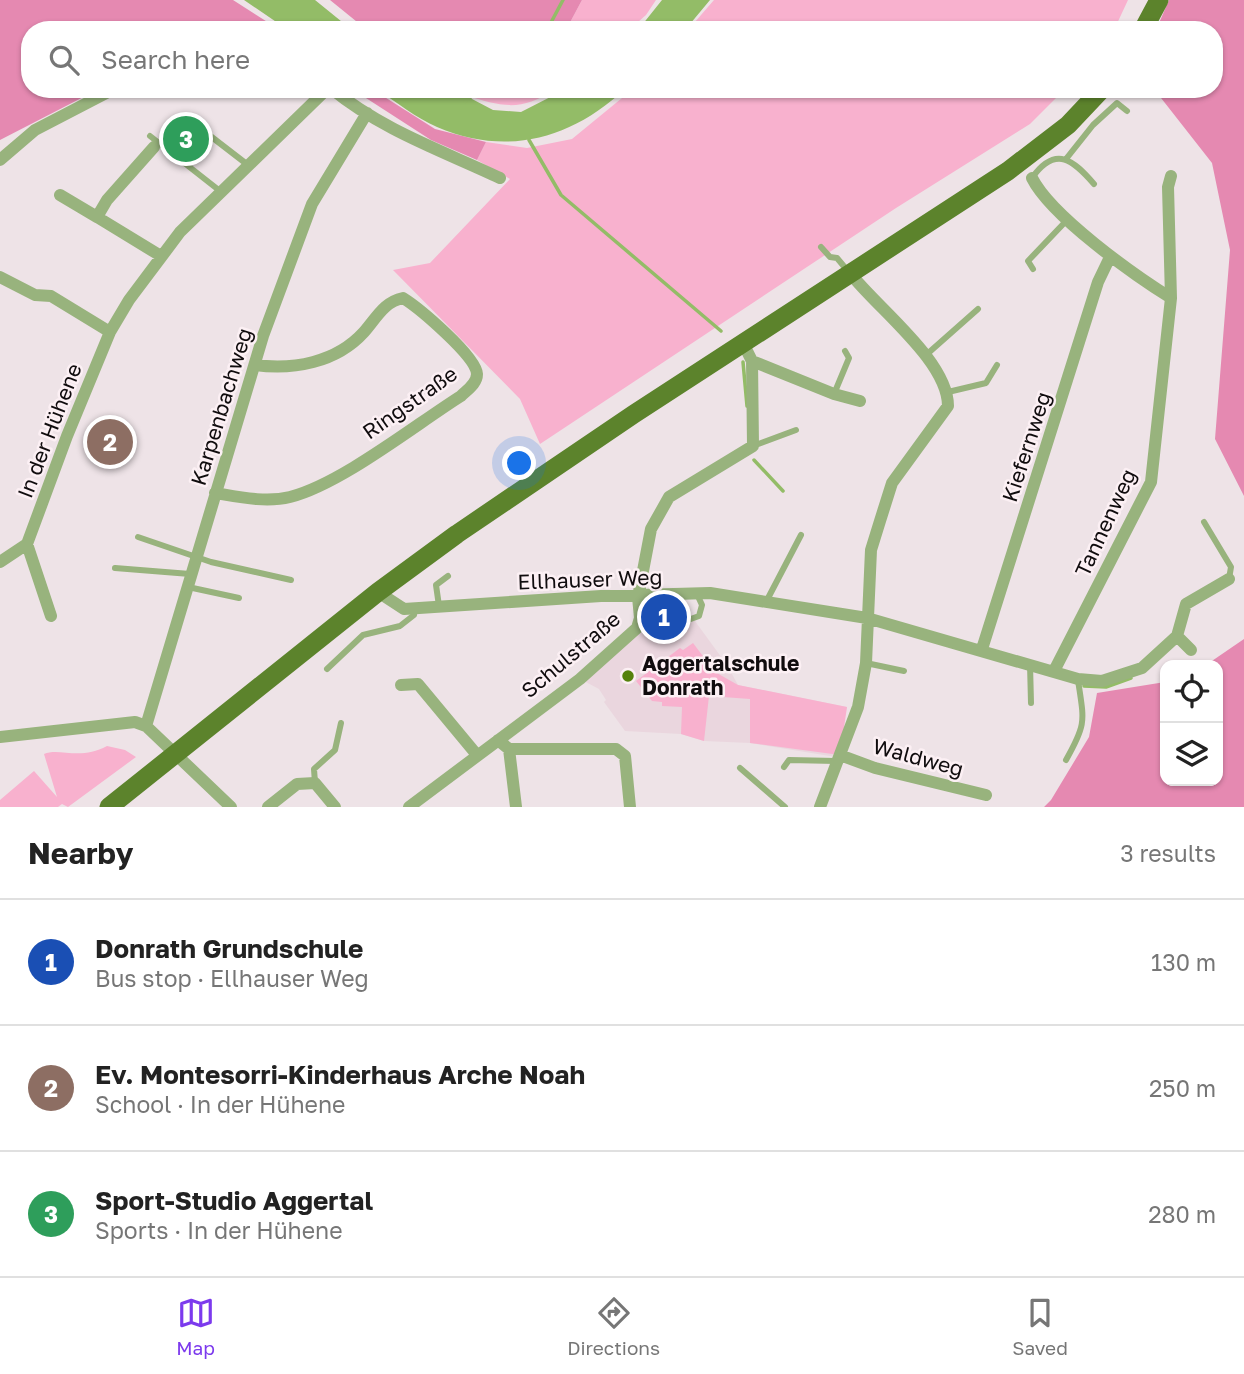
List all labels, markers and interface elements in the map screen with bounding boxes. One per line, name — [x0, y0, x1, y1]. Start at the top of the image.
search box — [21, 21, 1223, 98]
icon: search — [45, 41, 83, 79]
text: Search here — [101, 44, 250, 75]
pin: 3 — [163, 113, 209, 165]
street label: Karpenbachweg — [185, 325, 257, 489]
street label: In der Hühene — [11, 360, 87, 502]
street label: Ringstraße — [357, 360, 462, 444]
street label: Kiefernweg — [996, 388, 1056, 505]
pin: 2 — [87, 416, 133, 468]
your location — [502, 446, 536, 480]
street label: Tannenweg — [1069, 465, 1141, 580]
street label: Ellhauser Weg — [517, 563, 663, 595]
pin: 1 — [641, 591, 687, 643]
street label: Schulstraße — [516, 605, 625, 703]
place label: Aggertalschule Donrath — [642, 650, 800, 700]
map controls — [1160, 660, 1223, 786]
button: locate — [1160, 660, 1223, 723]
marker: Aggertalschule Donrath — [620, 668, 636, 684]
button: layers — [1160, 723, 1223, 786]
street label: Waldweg — [870, 733, 966, 782]
text: Nearby — [28, 835, 133, 871]
text: 3 results — [1120, 839, 1216, 867]
text: Donrath Grundschule — [95, 933, 363, 964]
text: 1 — [45, 948, 57, 976]
text: 130 m — [1151, 948, 1216, 976]
text: Bus stop · Ellhauser Weg — [95, 964, 369, 992]
text: Ev. Montesorri-Kinderhaus Arche Noah — [95, 1059, 585, 1090]
text: 2 — [44, 1074, 58, 1102]
text: 250 m — [1149, 1074, 1216, 1102]
text: School · In der Hühene — [95, 1090, 345, 1118]
text: Sport-Studio Aggertal — [95, 1185, 373, 1216]
text: 3 — [44, 1200, 58, 1228]
text: 280 m — [1148, 1200, 1216, 1228]
text: Sports · In der Hühene — [95, 1216, 343, 1244]
tab: Map — [176, 1294, 215, 1359]
tab: Directions — [567, 1294, 660, 1359]
tab: Saved — [1012, 1294, 1068, 1359]

